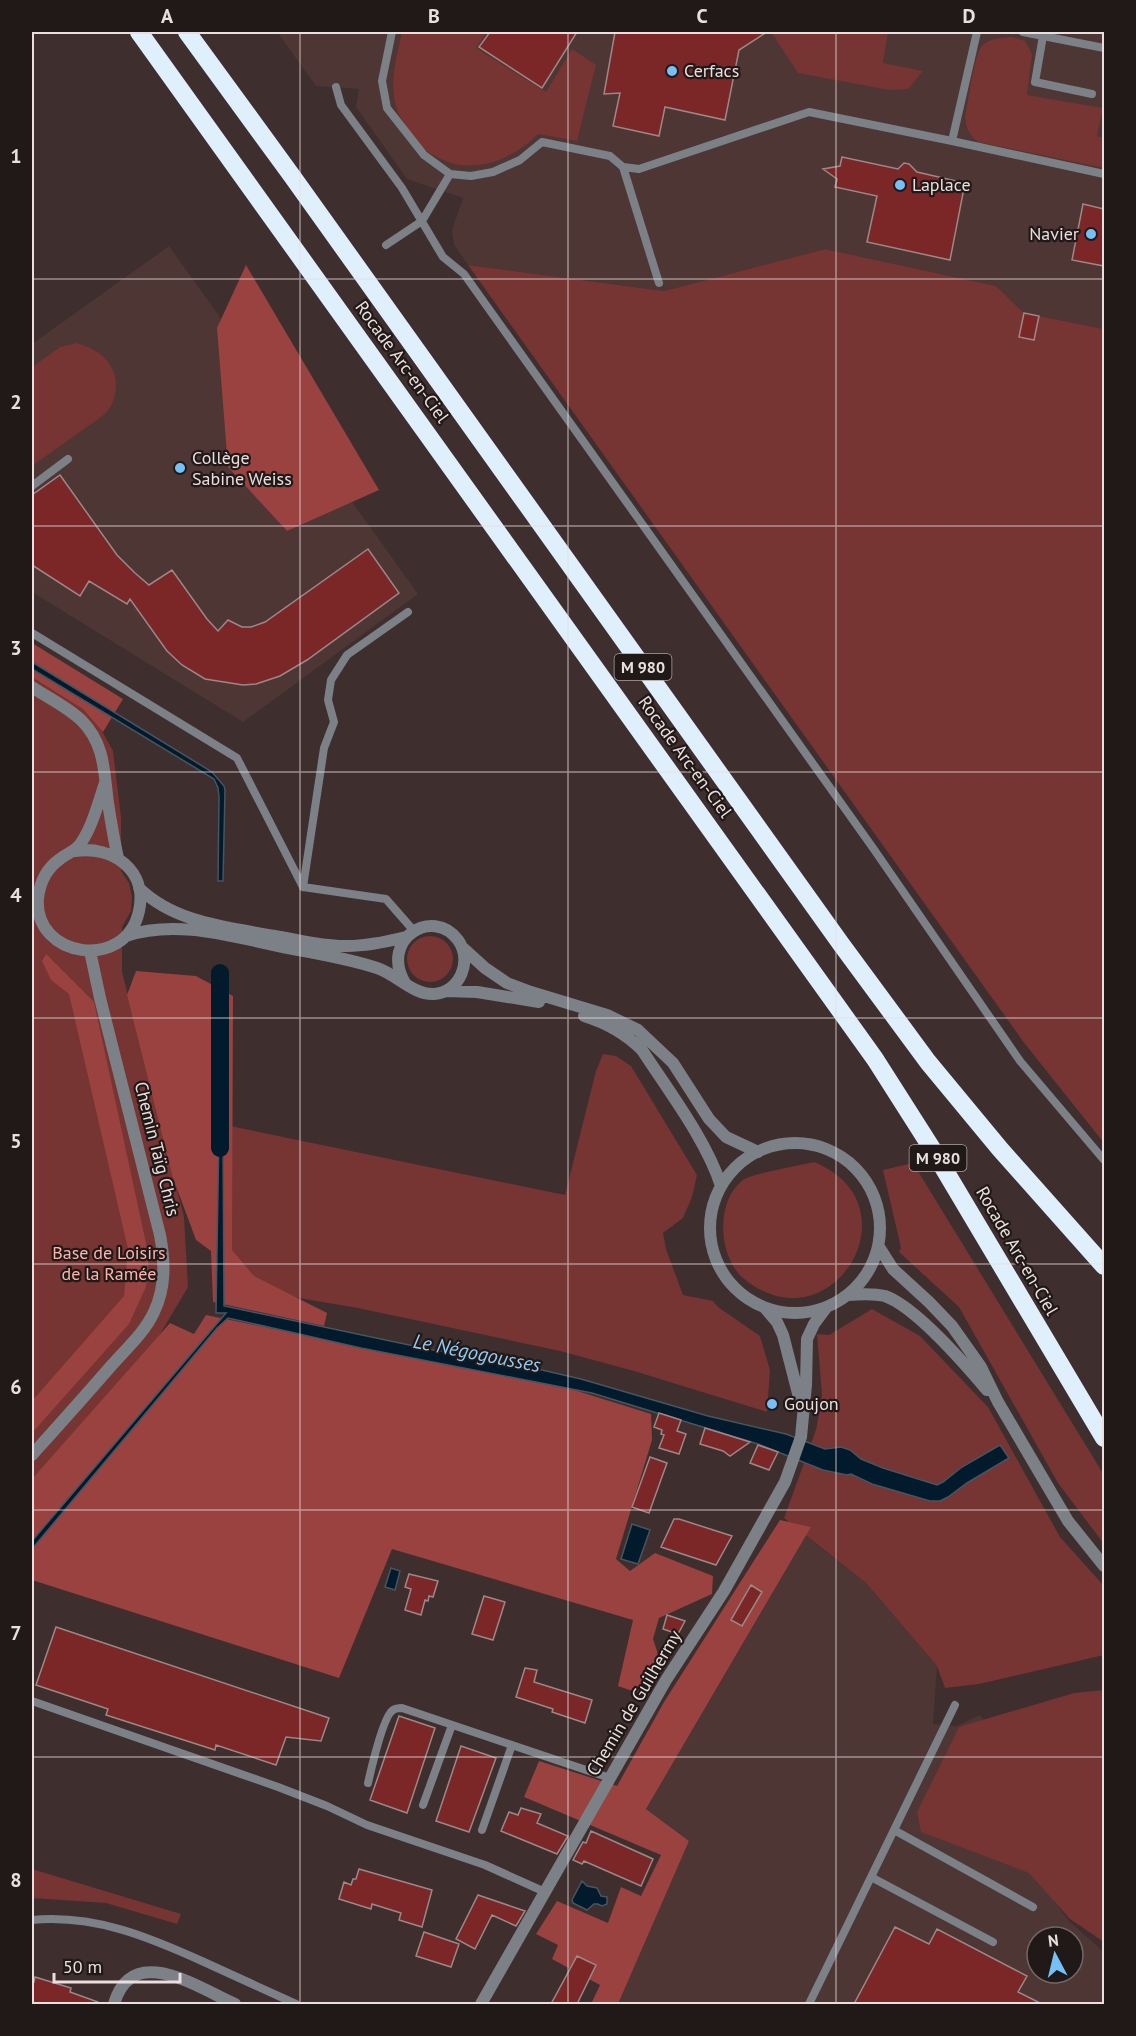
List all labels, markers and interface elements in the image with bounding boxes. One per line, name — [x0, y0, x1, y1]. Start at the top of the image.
text: A — [161, 3, 174, 29]
text: B — [428, 3, 440, 29]
text: C — [696, 3, 708, 29]
text: D — [963, 3, 976, 29]
place label: Cerfacs — [684, 59, 739, 82]
marker: Cerfacs — [665, 64, 679, 78]
text: 1 — [10, 143, 22, 169]
place label: Laplace — [912, 173, 971, 196]
marker: Laplace — [893, 178, 907, 192]
place label: Navier — [1029, 222, 1079, 245]
marker: Navier — [1084, 227, 1098, 241]
street label: Rocade Arc-en-Ciel — [350, 296, 455, 428]
text: 2 — [10, 389, 22, 415]
place label: Collège Sabine Weiss — [192, 446, 292, 490]
marker: Collège Sabine Weiss — [173, 461, 187, 475]
text: 3 — [10, 635, 22, 661]
road number: M 980 — [614, 654, 672, 680]
street label: Rocade Arc-en-Ciel — [633, 691, 738, 823]
text: 4 — [10, 882, 22, 908]
street label: Chemin Taïg Chris — [130, 1079, 185, 1219]
text: 5 — [10, 1128, 22, 1154]
road number: M 980 — [910, 1145, 966, 1171]
street label: Rocade Arc-en-Ciel — [971, 1182, 1064, 1320]
park label: Base de Loisirs de la Ramée — [52, 1241, 166, 1285]
water label: Le Négogousses — [411, 1328, 543, 1378]
text: 6 — [10, 1374, 22, 1400]
place label: Goujon — [784, 1392, 839, 1415]
marker: Goujon — [765, 1397, 779, 1411]
text: 7 — [10, 1620, 22, 1646]
street label: Chemin de Guilhermy — [581, 1625, 686, 1780]
text: 8 — [10, 1867, 22, 1893]
north arrow — [1025, 1925, 1085, 1985]
text: N — [1047, 1930, 1060, 1951]
scale bar — [54, 1946, 180, 1984]
text: 50 m — [63, 1955, 102, 1978]

